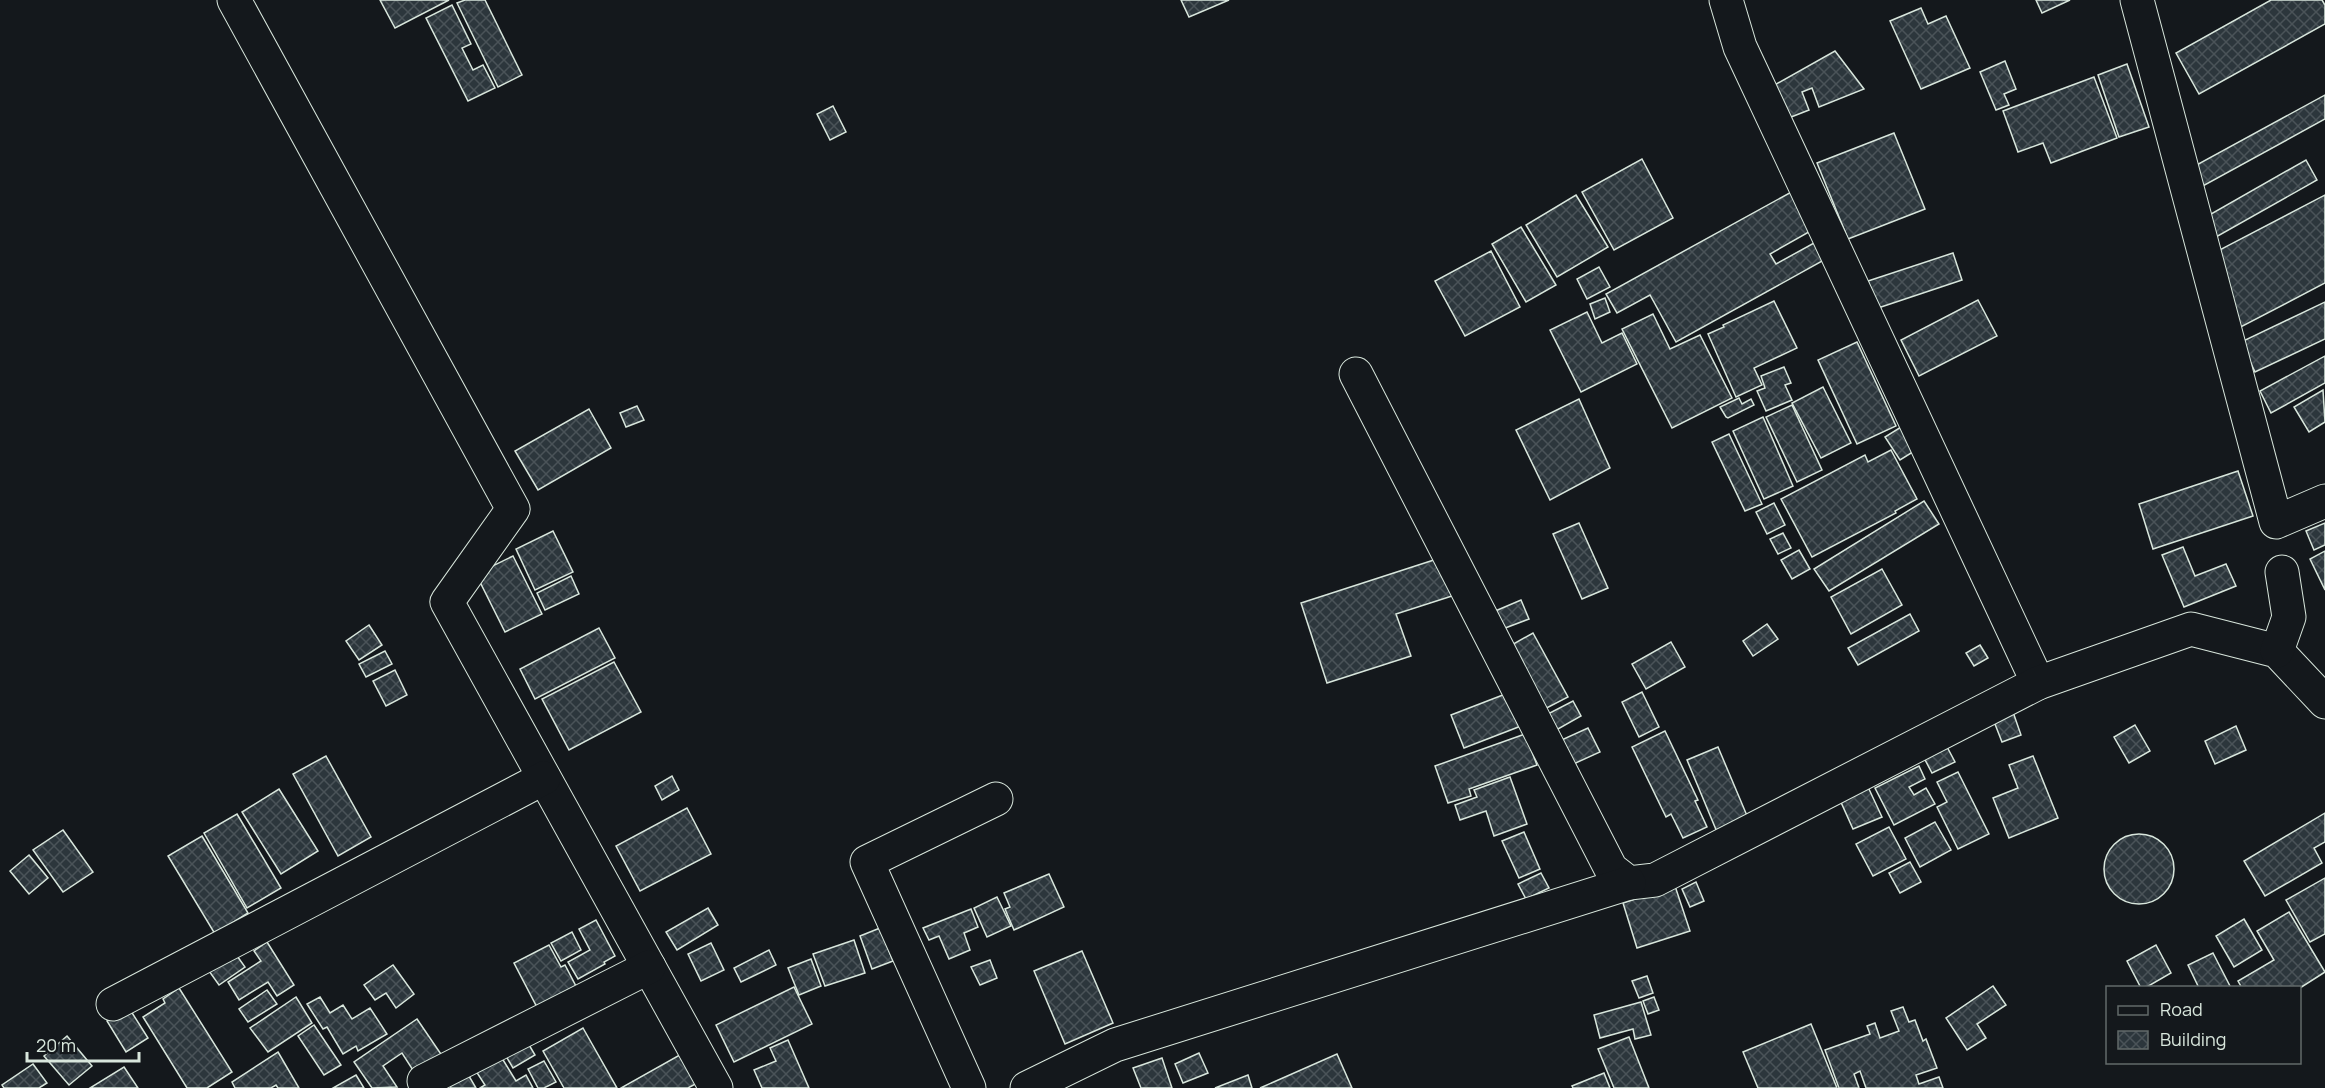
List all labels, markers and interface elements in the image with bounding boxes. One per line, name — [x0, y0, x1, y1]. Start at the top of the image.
legend — [2106, 986, 2301, 1064]
text: Road — [2160, 997, 2203, 1021]
scale bar — [27, 1025, 140, 1063]
text: Building — [2160, 1027, 2226, 1051]
text: 20 m — [36, 1033, 76, 1057]

